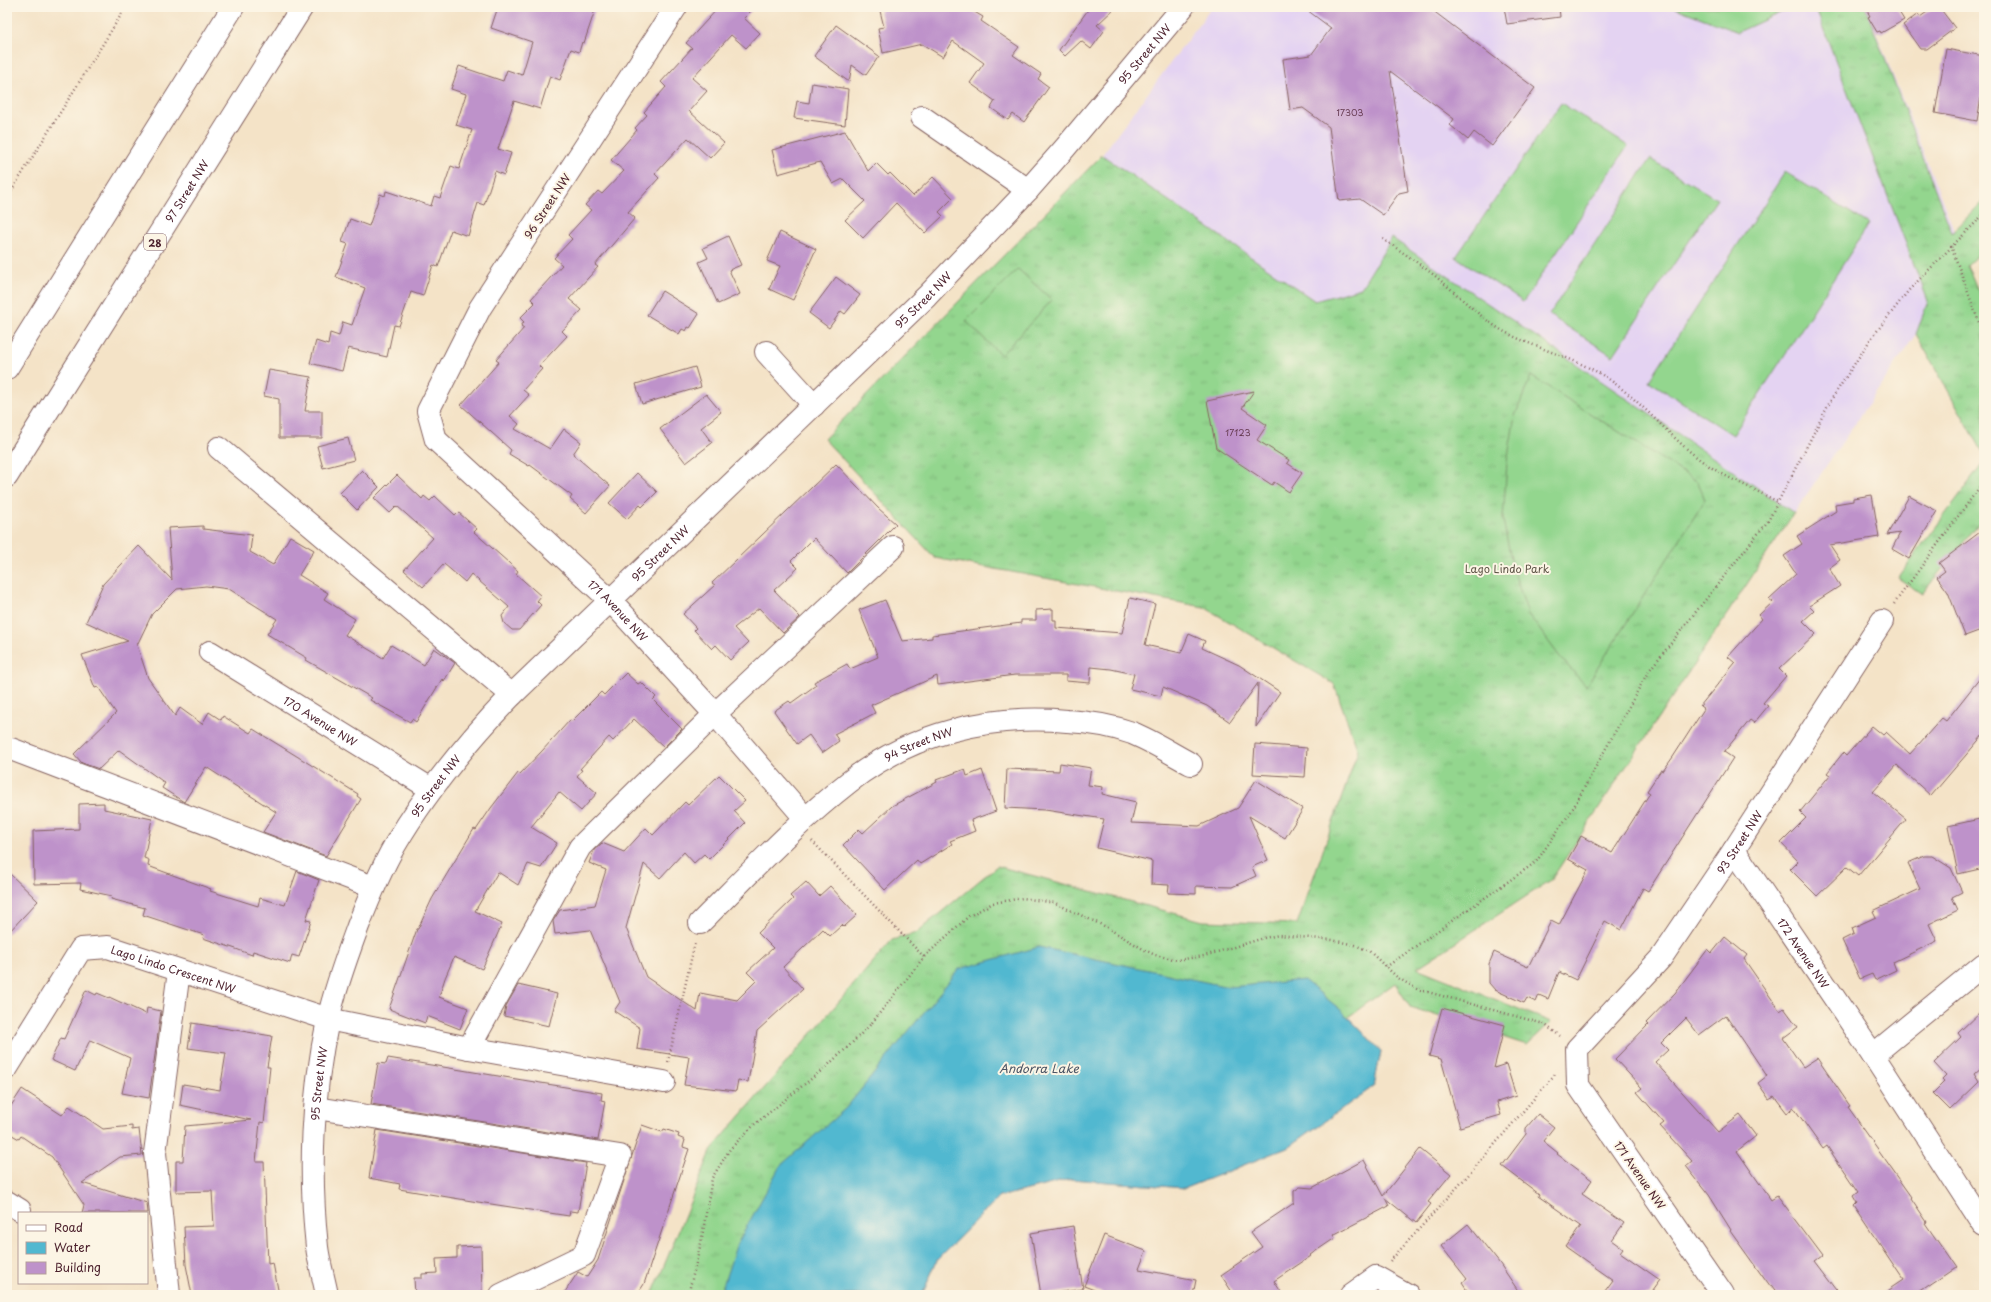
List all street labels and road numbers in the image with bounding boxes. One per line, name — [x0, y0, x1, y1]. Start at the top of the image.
street label: 95 Street NW — [1114, 19, 1175, 88]
street label: 97 Street NW — [160, 156, 213, 225]
street label: 96 Street NW — [520, 170, 575, 242]
road number: 28 — [144, 234, 166, 250]
street label: 95 Street NW — [890, 267, 955, 332]
street label: 95 Street NW — [627, 521, 693, 585]
street label: 171 Avenue NW — [584, 576, 653, 645]
street label: 170 Avenue NW — [280, 691, 361, 750]
street label: 94 Street NW — [881, 722, 955, 765]
street label: 95 Street NW — [406, 750, 464, 820]
street label: 93 Street NW — [1712, 807, 1766, 877]
street label: 172 Avenue NW — [1773, 914, 1834, 992]
street label: Lago Lindo Crescent NW — [109, 940, 238, 997]
street label: 95 Street NW — [306, 1045, 331, 1121]
street label: 171 Avenue NW — [1610, 1138, 1670, 1213]

